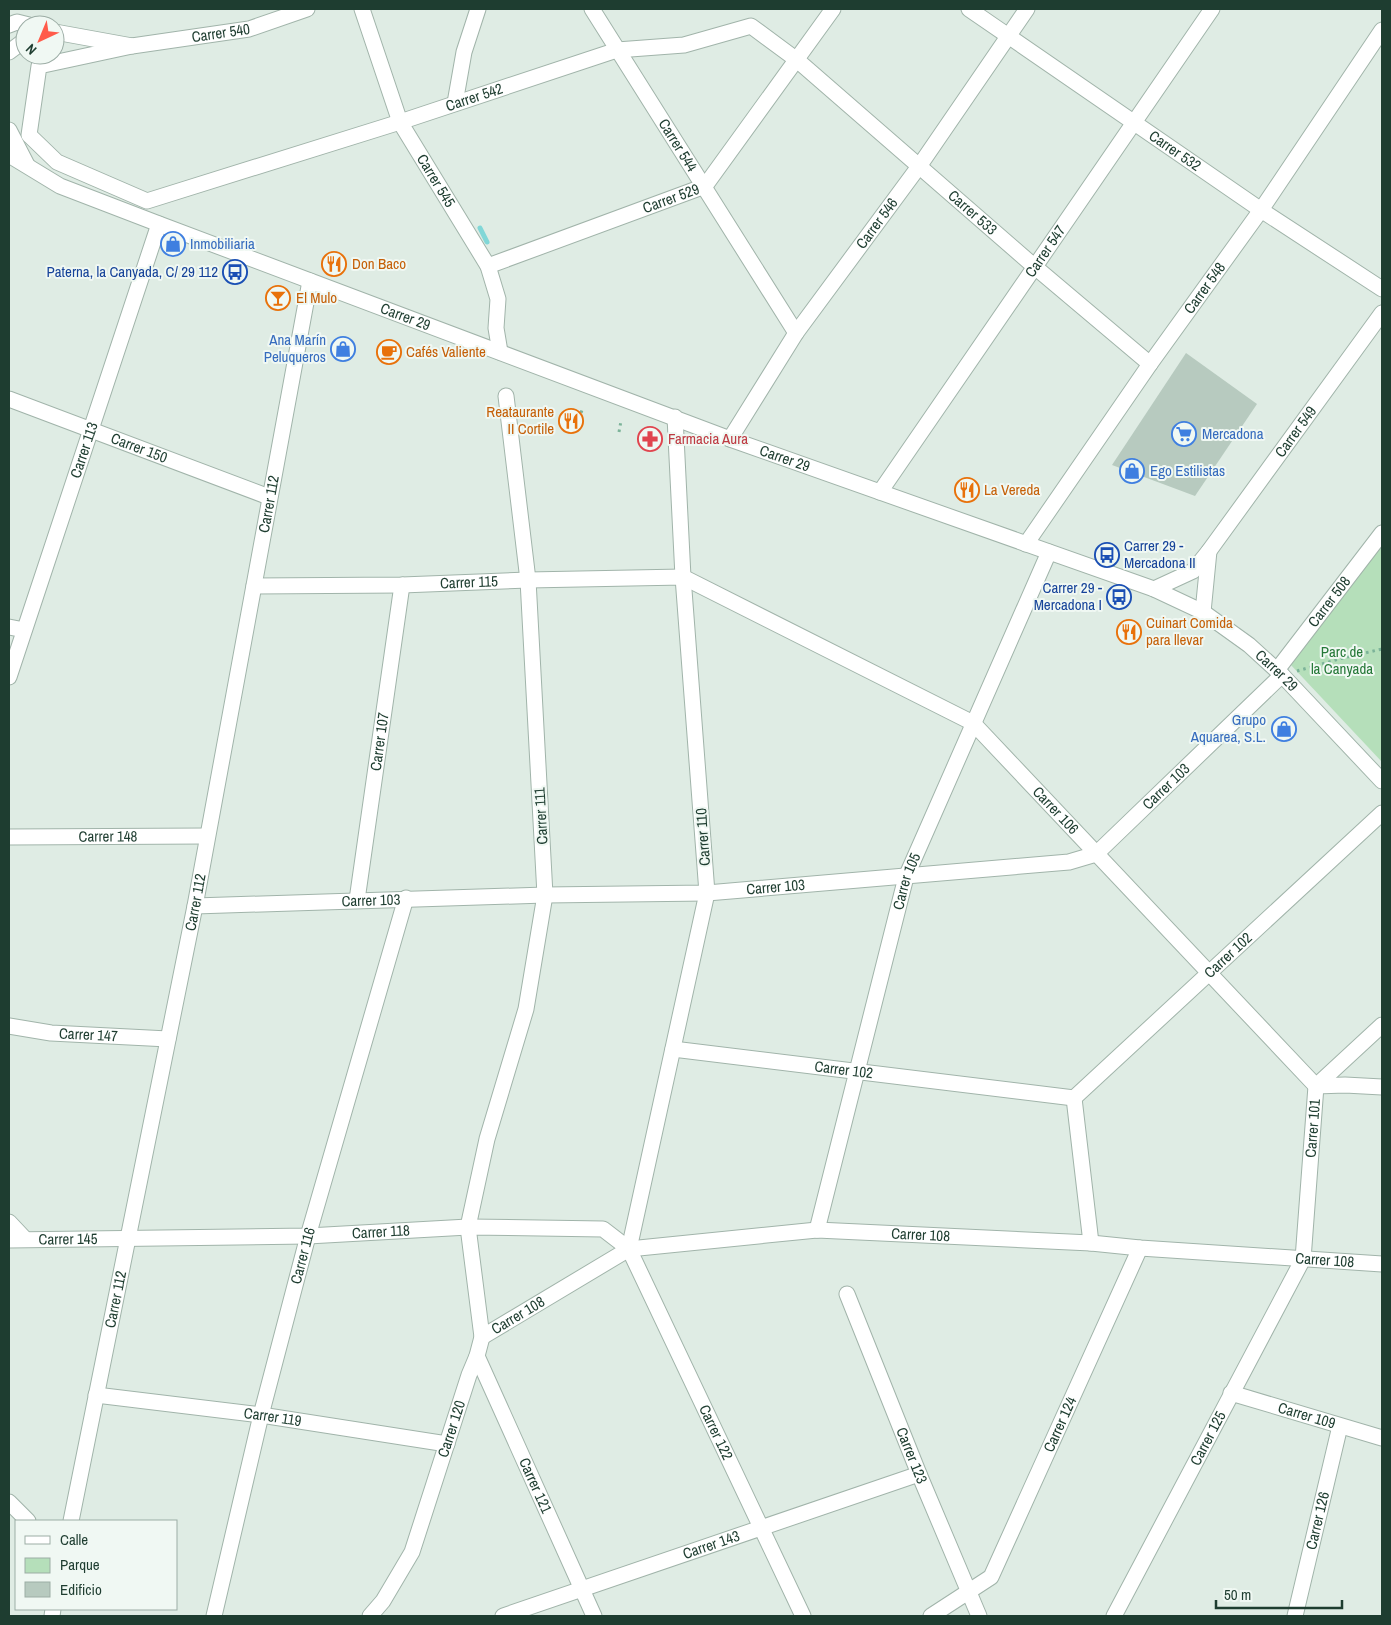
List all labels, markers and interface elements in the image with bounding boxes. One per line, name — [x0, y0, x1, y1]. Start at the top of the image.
north arrow — [15, 15, 65, 65]
street label: Carrer 540 — [190, 18, 252, 47]
text: N — [22, 40, 40, 59]
street label: Carrer 542 — [443, 78, 505, 116]
street label: Carrer 544 — [654, 114, 703, 176]
street label: Carrer 532 — [1145, 125, 1206, 176]
street label: Carrer 545 — [412, 150, 461, 211]
street label: Carrer 529 — [640, 178, 702, 218]
street label: Carrer 533 — [944, 185, 1002, 240]
street label: Carrer 546 — [851, 193, 902, 253]
street label: Carrer 547 — [1020, 221, 1070, 281]
shop icon: Inmobiliaria — [160, 231, 186, 257]
place label: Inmobiliaria — [190, 233, 255, 254]
restaurant icon: Don Baco — [321, 251, 347, 277]
place label: Don Baco — [352, 253, 406, 274]
street label: Carrer 548 — [1178, 258, 1230, 318]
bus stop icon: Paterna, la Canyada, C/ 29 112 — [222, 259, 248, 285]
place label: Paterna, la Canyada, C/ 29 112 — [47, 261, 218, 282]
bar icon: El Mulo — [265, 285, 291, 311]
place label: El Mulo — [296, 287, 337, 308]
street label: Carrer 29 — [378, 297, 434, 335]
place label: Ana Marín Peluqueros — [264, 329, 326, 367]
shop icon: Ana Marín Peluqueros — [330, 336, 356, 362]
cafe icon: Cafés Valiente — [376, 339, 402, 365]
place label: Cafés Valiente — [406, 341, 486, 362]
place label: Reataurante II Cortile — [486, 401, 554, 439]
street label: Carrer 549 — [1269, 401, 1321, 461]
restaurant icon: Reataurante II Cortile — [558, 408, 584, 434]
street label: Carrer 113 — [65, 419, 103, 481]
supermarket icon: Mercadona — [1171, 421, 1197, 447]
place label: Mercadona — [1202, 423, 1264, 444]
pharmacy icon: Farmacia Aura — [637, 426, 663, 452]
street label: Carrer 150 — [108, 427, 171, 468]
place label: Farmacia Aura — [668, 428, 748, 449]
street label: Carrer 29 — [757, 439, 813, 477]
shop icon: Ego Estilistas — [1119, 458, 1145, 484]
place label: Ego Estilistas — [1150, 460, 1225, 481]
street label: Carrer 112 — [253, 473, 284, 534]
restaurant icon: La Vereda — [954, 477, 980, 503]
place label: La Vereda — [984, 479, 1040, 500]
place label: Carrer 29 - Mercadona II — [1124, 535, 1196, 573]
bus stop icon: Carrer 29 - Mercadona II — [1094, 542, 1120, 568]
street label: Carrer 115 — [440, 570, 498, 593]
street label: Carrer 508 — [1303, 572, 1355, 631]
place label: Carrer 29 - Mercadona I — [1034, 577, 1102, 615]
bus stop icon: Carrer 29 - Mercadona I — [1106, 584, 1132, 610]
place label: Cuinart Comida para llevar — [1146, 612, 1233, 650]
restaurant icon: Cuinart Comida para llevar — [1116, 619, 1142, 645]
park label: Parc de la Canyada — [1311, 641, 1373, 679]
street label: Carrer 29 — [1251, 645, 1303, 696]
place label: Grupo Aquarea, S.L. — [1190, 709, 1266, 747]
street label: Carrer 107 — [365, 711, 394, 772]
shop icon: Grupo Aquarea, S.L. — [1271, 716, 1297, 742]
street label: Carrer 103 — [1137, 758, 1194, 814]
street label: Carrer 106 — [1028, 781, 1084, 839]
street label: Carrer 111 — [529, 787, 552, 845]
street label: Carrer 110 — [690, 807, 715, 867]
street label: Carrer 148 — [79, 825, 138, 847]
street label: Carrer 105 — [887, 849, 925, 912]
street label: Carrer 112 — [179, 872, 211, 933]
street label: Carrer 103 — [745, 874, 806, 900]
street label: Carrer 103 — [341, 889, 401, 911]
street label: Carrer 102 — [1199, 927, 1257, 983]
street label: Carrer 147 — [58, 1022, 118, 1046]
street label: Carrer 102 — [813, 1055, 874, 1083]
street label: Carrer 101 — [1300, 1098, 1325, 1158]
street label: Carrer 118 — [351, 1219, 411, 1244]
street label: Carrer 108 — [891, 1223, 951, 1246]
street label: Carrer 116 — [285, 1225, 320, 1286]
street label: Carrer 145 — [38, 1228, 98, 1250]
street label: Carrer 108 — [1295, 1247, 1355, 1272]
street label: Carrer 112 — [99, 1269, 131, 1330]
street label: Carrer 108 — [487, 1291, 549, 1339]
street label: Carrer 124 — [1038, 1393, 1081, 1455]
street label: Carrer 120 — [432, 1397, 470, 1460]
street label: Carrer 109 — [1276, 1397, 1338, 1434]
street label: Carrer 122 — [694, 1401, 739, 1463]
street label: Carrer 119 — [243, 1402, 303, 1431]
street label: Carrer 125 — [1185, 1407, 1231, 1469]
street label: Carrer 123 — [891, 1424, 933, 1487]
street label: Carrer 121 — [514, 1454, 557, 1517]
street label: Carrer 126 — [1300, 1489, 1334, 1552]
legend — [15, 1520, 178, 1610]
street label: Carrer 143 — [680, 1525, 742, 1564]
text: Calle — [60, 1529, 88, 1550]
text: Parque — [60, 1554, 100, 1575]
scale bar — [1216, 1578, 1342, 1610]
text: Edificio — [60, 1579, 102, 1600]
text: 50 m — [1224, 1584, 1251, 1605]

